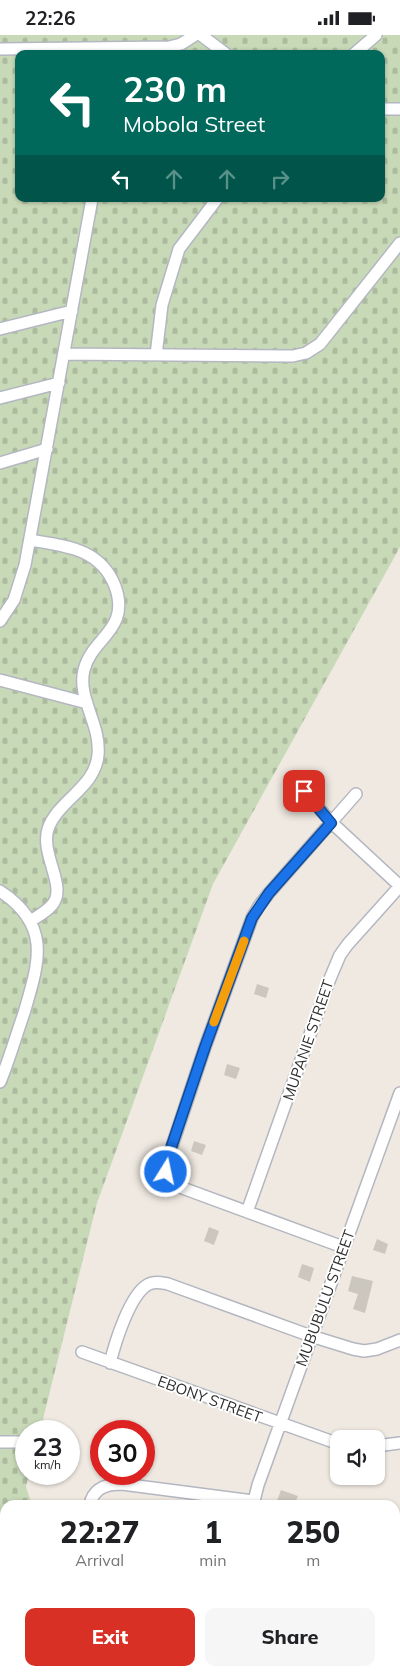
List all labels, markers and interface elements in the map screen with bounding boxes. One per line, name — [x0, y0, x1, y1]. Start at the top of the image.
text: 22:26 — [25, 6, 75, 30]
text: 230 m — [123, 67, 227, 111]
icon: left — [40, 70, 105, 135]
text: Mobola Street — [123, 110, 265, 138]
icon: left — [107, 165, 135, 193]
icon: ahead — [160, 165, 188, 193]
icon: ahead — [213, 165, 241, 193]
icon: right — [266, 165, 294, 193]
pin — [283, 770, 325, 812]
icon: arrive — [290, 777, 318, 805]
street label: MUPANIE STREET — [278, 977, 338, 1103]
position arrow — [139, 1145, 191, 1197]
street label: MUBUBULU STREET — [291, 1227, 359, 1369]
street label: EBONY STREET — [155, 1371, 265, 1427]
speed limit sign: 30 — [90, 1420, 155, 1485]
map controls — [330, 1430, 385, 1485]
button: sound — [330, 1430, 385, 1485]
text: 23 — [32, 1431, 63, 1462]
text: km/h — [34, 1457, 61, 1472]
text: 22:27 — [60, 1513, 140, 1551]
text: 1 — [204, 1513, 222, 1551]
text: 250 — [286, 1513, 340, 1551]
text: Arrival — [75, 1550, 124, 1570]
text: min — [199, 1550, 227, 1570]
text: m — [306, 1550, 320, 1570]
button: Exit — [25, 1608, 195, 1666]
button: Share — [205, 1608, 375, 1666]

